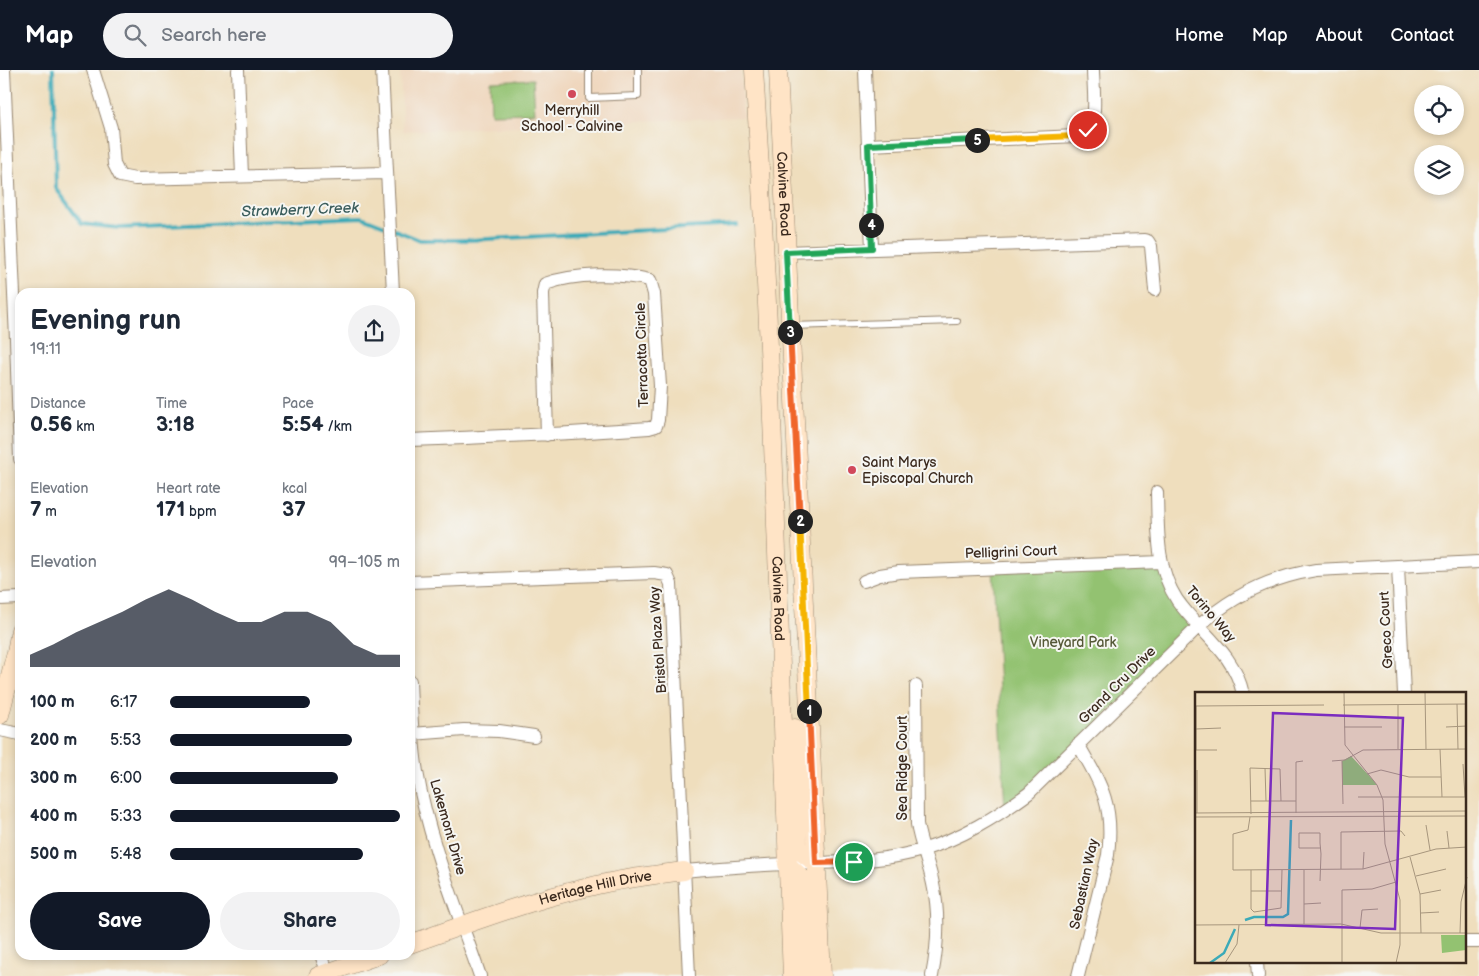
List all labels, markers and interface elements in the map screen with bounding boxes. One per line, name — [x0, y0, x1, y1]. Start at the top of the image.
search box — [103, 13, 453, 58]
text: Map — [25, 21, 73, 50]
icon: search — [121, 21, 149, 49]
text: Search here — [161, 24, 267, 47]
text: Home — [1175, 25, 1224, 46]
text: Map — [1252, 25, 1288, 46]
text: About — [1316, 25, 1363, 46]
text: Contact — [1391, 25, 1454, 46]
map controls — [1414, 85, 1464, 195]
button: locate — [1414, 85, 1464, 135]
marker: Merryhill School - Calvine — [566, 88, 578, 100]
place label: Merryhill School - Calvine — [521, 102, 623, 135]
pin — [1067, 109, 1109, 151]
icon: check — [1074, 116, 1102, 144]
pin: 5 — [964, 128, 990, 152]
text: 5 — [973, 132, 982, 149]
button: layers — [1414, 145, 1464, 195]
street label: Calvine Road — [773, 151, 795, 237]
water label: Strawberry Creek — [241, 198, 360, 222]
pin: 4 — [858, 212, 884, 238]
text: 4 — [867, 217, 876, 234]
street label: Terracotta Circle — [632, 302, 652, 408]
text: Evening run — [30, 304, 181, 337]
button: share — [348, 305, 400, 357]
pin: 3 — [778, 320, 802, 344]
text: 3 — [786, 324, 795, 341]
text: 19:11 — [30, 340, 61, 359]
text: Distance — [30, 395, 86, 412]
text: Time — [156, 395, 187, 412]
text: Pace — [282, 395, 314, 412]
text: 0.56 — [30, 412, 73, 437]
text: 3:18 — [156, 412, 195, 437]
text: 5:54 — [282, 412, 324, 437]
text: km — [73, 418, 95, 435]
text: /km — [324, 418, 352, 435]
place label: Saint Marys Episcopal Church — [862, 454, 974, 487]
marker: Saint Marys Episcopal Church — [846, 464, 858, 476]
text: Elevation — [30, 480, 88, 497]
text: Heart rate — [156, 480, 221, 497]
text: kcal — [282, 480, 307, 497]
text: 7 — [30, 497, 42, 522]
text: 171 — [156, 497, 185, 522]
text: 37 — [282, 497, 306, 522]
text: m — [42, 503, 57, 520]
text: bpm — [185, 503, 217, 520]
pin: 2 — [788, 508, 812, 534]
text: 2 — [796, 513, 805, 530]
street label: Pelligrini Court — [964, 542, 1058, 562]
text: Elevation — [30, 553, 97, 572]
text: 99–105 m — [329, 553, 400, 572]
street label: Calvine Road — [769, 556, 789, 641]
street label: Torino Way — [1182, 582, 1240, 646]
street label: Bristol Plaza Way — [646, 585, 670, 694]
street label: Greco Court — [1375, 590, 1397, 669]
park label: Vineyard Park — [1030, 634, 1116, 651]
street label: Grand Cru Drive — [1075, 643, 1159, 727]
inset map — [1195, 692, 1466, 964]
text: 100 m — [30, 693, 75, 712]
text: 6:17 — [110, 693, 137, 712]
pin: 1 — [796, 698, 822, 724]
text: 1 — [807, 703, 812, 720]
street label: Sea Ridge Court — [894, 715, 911, 821]
text: 200 m — [30, 731, 77, 750]
text: 5:53 — [110, 731, 141, 750]
text: 300 m — [30, 769, 77, 788]
text: 6:00 — [110, 769, 142, 788]
street label: Lakemont Drive — [426, 777, 470, 877]
text: 400 m — [30, 807, 77, 826]
text: 5:33 — [110, 807, 142, 826]
street label: Sebastian Way — [1066, 836, 1102, 931]
pin — [833, 841, 875, 883]
text: 500 m — [30, 845, 77, 864]
text: 5:48 — [110, 845, 142, 864]
icon: arrive — [840, 848, 868, 876]
street label: Heritage Hill Drive — [537, 867, 653, 908]
button: Save — [30, 892, 210, 950]
button: Share — [220, 892, 400, 950]

